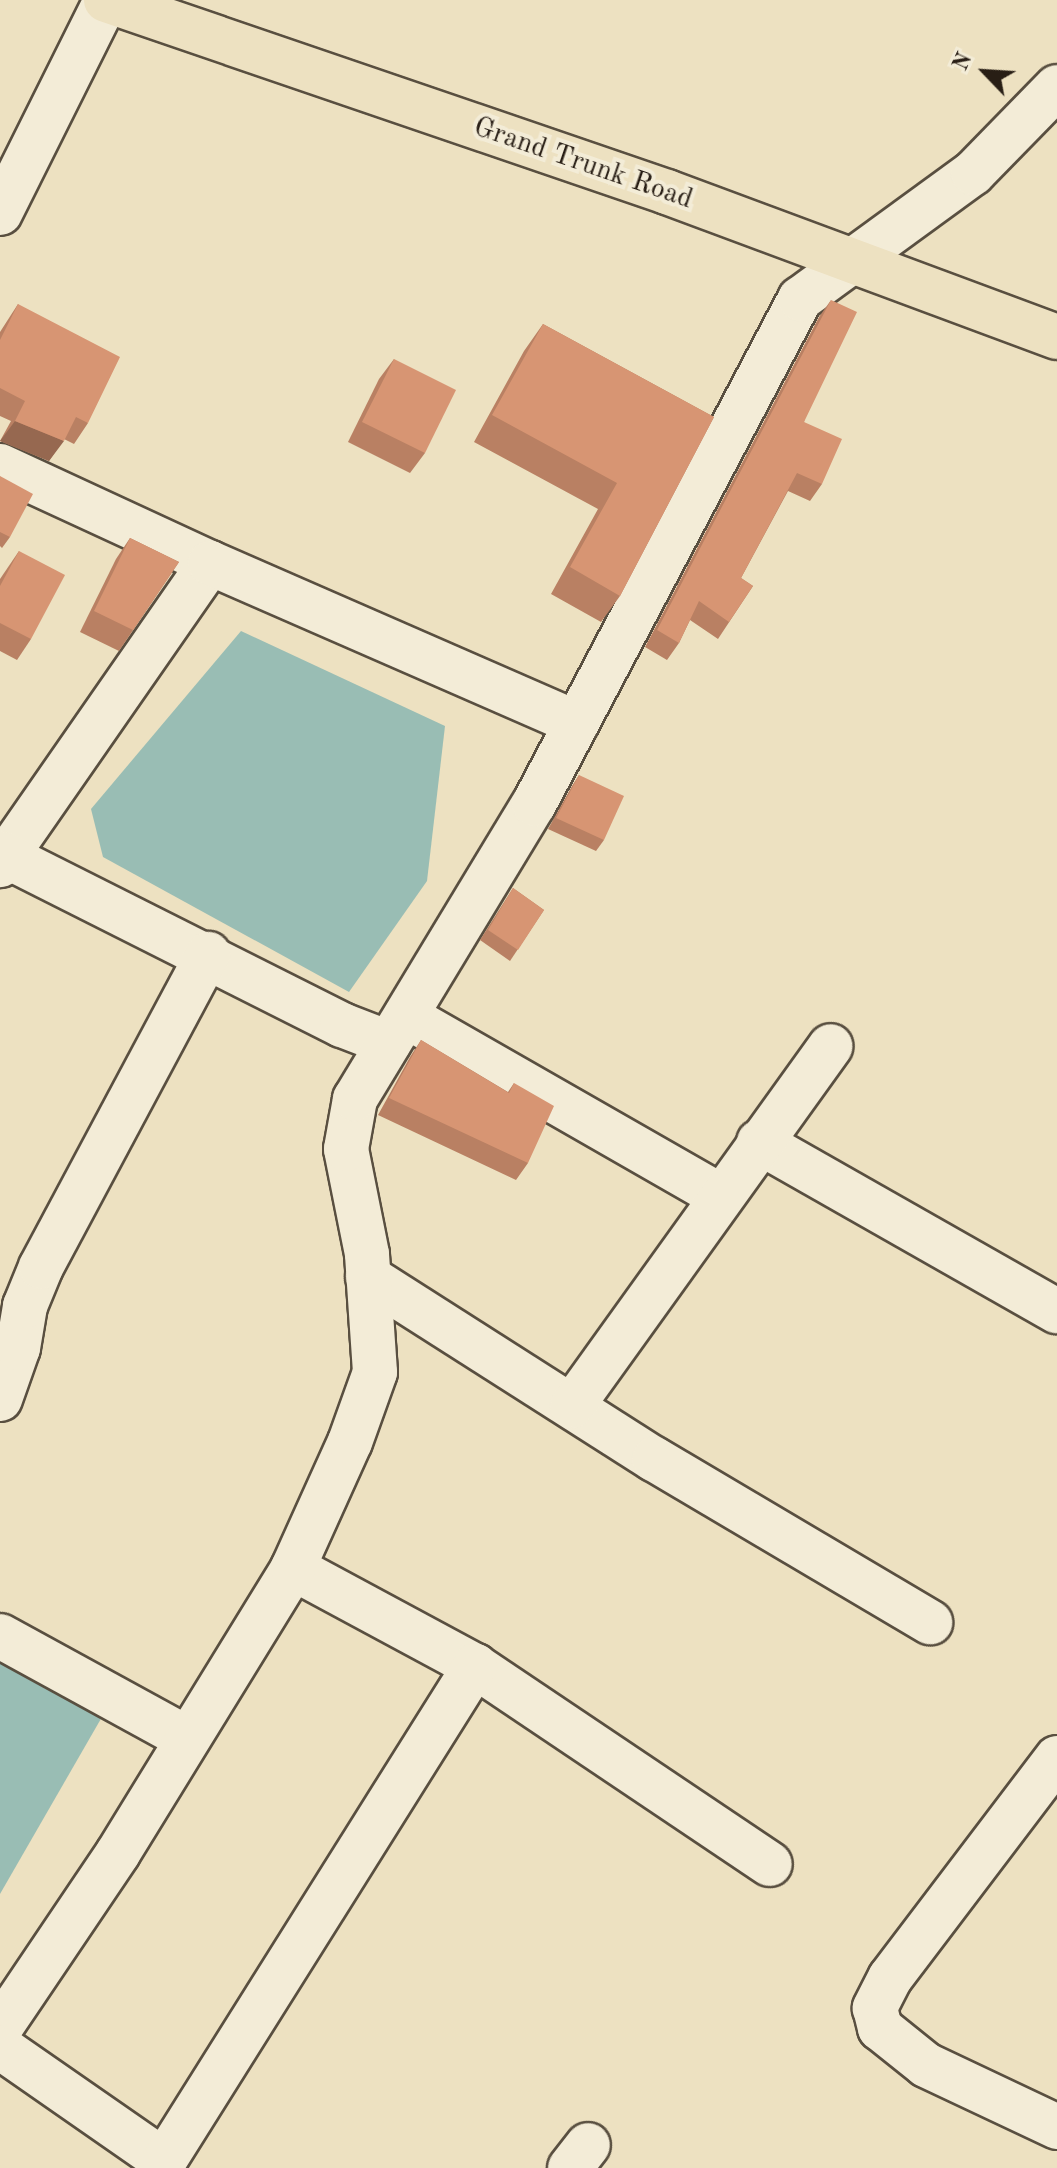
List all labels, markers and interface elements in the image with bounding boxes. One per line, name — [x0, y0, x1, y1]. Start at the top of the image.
north arrow — [945, 32, 1025, 112]
text: N — [950, 50, 977, 74]
street label: Grand Trunk Road — [469, 111, 697, 217]

